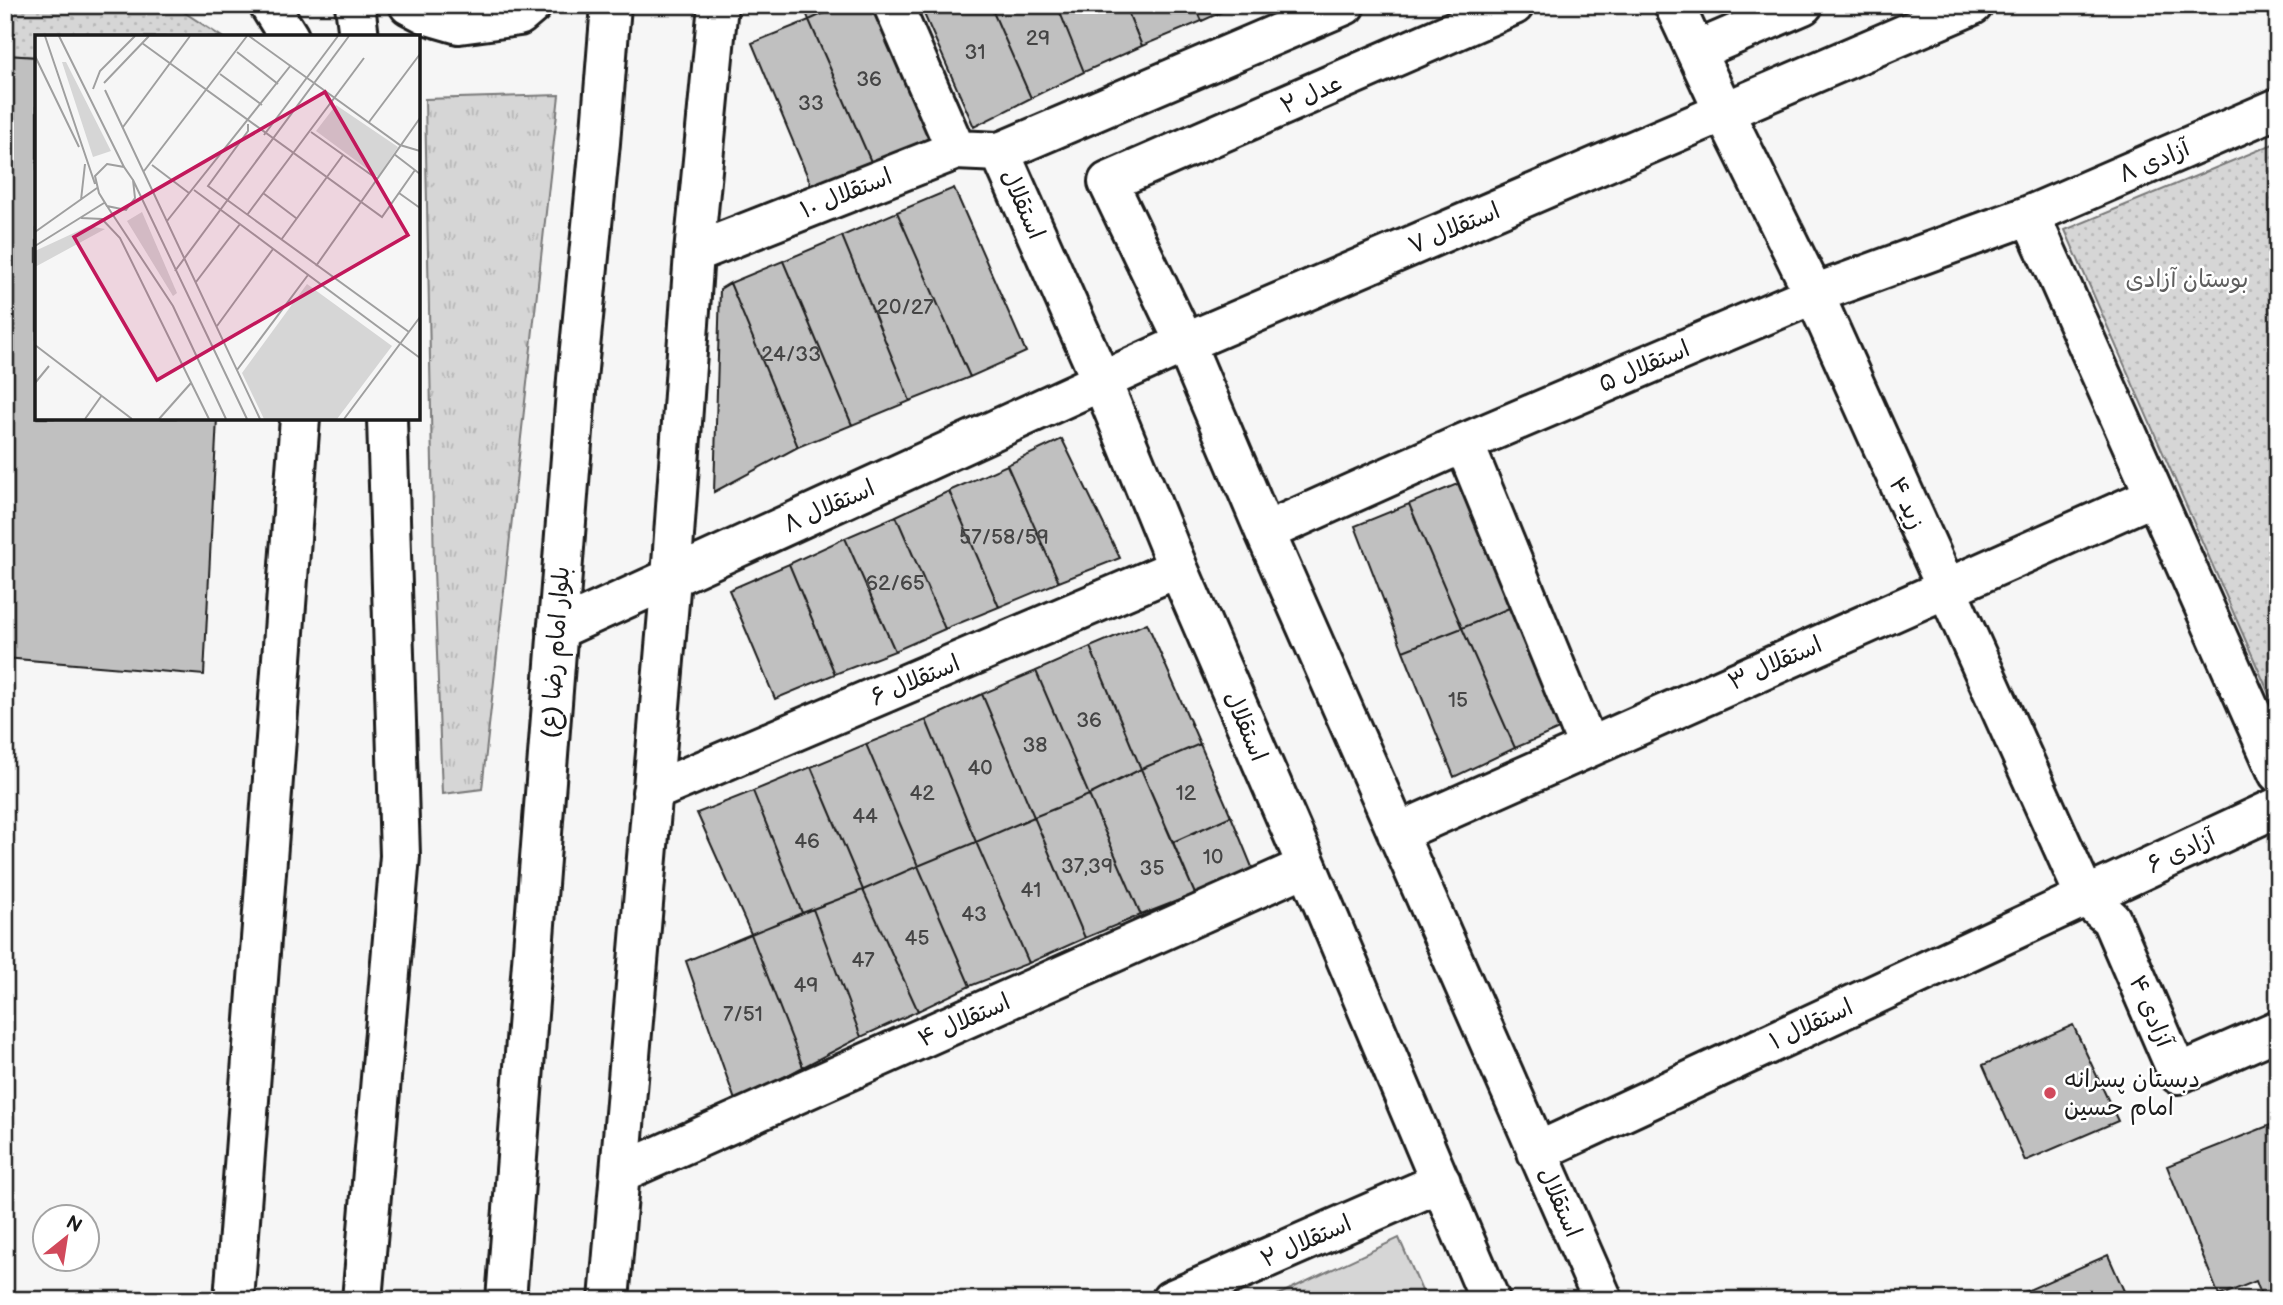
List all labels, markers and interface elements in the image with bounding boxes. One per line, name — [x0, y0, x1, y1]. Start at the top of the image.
house number: 29 — [1026, 26, 1050, 51]
inset map — [35, 35, 420, 420]
house number: 31 — [964, 40, 986, 65]
house number: 36 — [856, 67, 882, 92]
street label: عدل ۲ — [1276, 68, 1346, 121]
house number: 33 — [798, 91, 824, 116]
street label: آزادی ۸ — [2114, 133, 2195, 189]
street label: استقلال ۱۰ — [796, 162, 896, 225]
street label: استقلال — [994, 165, 1051, 244]
street label: استقلال ۷ — [1404, 196, 1504, 261]
park label: بوستان آزادی — [2126, 265, 2248, 294]
house number: 20/27 — [877, 295, 934, 320]
street label: استقلال ۵ — [1594, 334, 1694, 399]
house number: 24/33 — [761, 342, 821, 367]
street label: زید ۴ — [1882, 472, 1931, 534]
street label: استقلال ۸ — [779, 474, 879, 539]
house number: 57/58/59 — [959, 525, 1049, 550]
street label: بلوار امام رضا (ع) — [535, 565, 579, 739]
house number: 62/65 — [865, 571, 925, 596]
street label: استقلال ۳ — [1724, 630, 1827, 697]
street label: استقلال ۶ — [866, 649, 964, 712]
street label: استقلال — [1218, 687, 1273, 766]
house number: 15 — [1448, 688, 1468, 713]
house number: 36 — [1076, 708, 1102, 733]
house number: 38 — [1022, 733, 1048, 758]
house number: 40 — [967, 756, 993, 781]
house number: 42 — [909, 781, 935, 806]
house number: 12 — [1176, 781, 1197, 806]
house number: 44 — [852, 804, 878, 829]
street label: آزادی ۶ — [2143, 823, 2221, 880]
house number: 46 — [794, 829, 820, 854]
house number: 10 — [1203, 845, 1223, 870]
house number: 37,39 — [1061, 854, 1113, 879]
house number: 35 — [1140, 856, 1164, 881]
house number: 41 — [1021, 878, 1041, 903]
house number: 43 — [961, 902, 987, 927]
house number: 45 — [905, 926, 929, 951]
house number: 47 — [851, 948, 875, 973]
street label: آزادی ۴ — [2122, 971, 2179, 1052]
house number: 49 — [794, 973, 818, 998]
street label: استقلال ۴ — [914, 987, 1015, 1054]
street label: استقلال ۱ — [1765, 993, 1858, 1056]
house number: 7/51 — [723, 1002, 763, 1027]
place label: دبستان پسرانه امام حسین — [2064, 1065, 2200, 1125]
marker: دبستان پسرانه امام حسین — [2042, 1085, 2058, 1101]
street label: استقلال — [1531, 1163, 1588, 1242]
north arrow — [32, 1204, 102, 1274]
street label: استقلال ۲ — [1256, 1209, 1356, 1274]
text: N — [62, 1211, 86, 1238]

